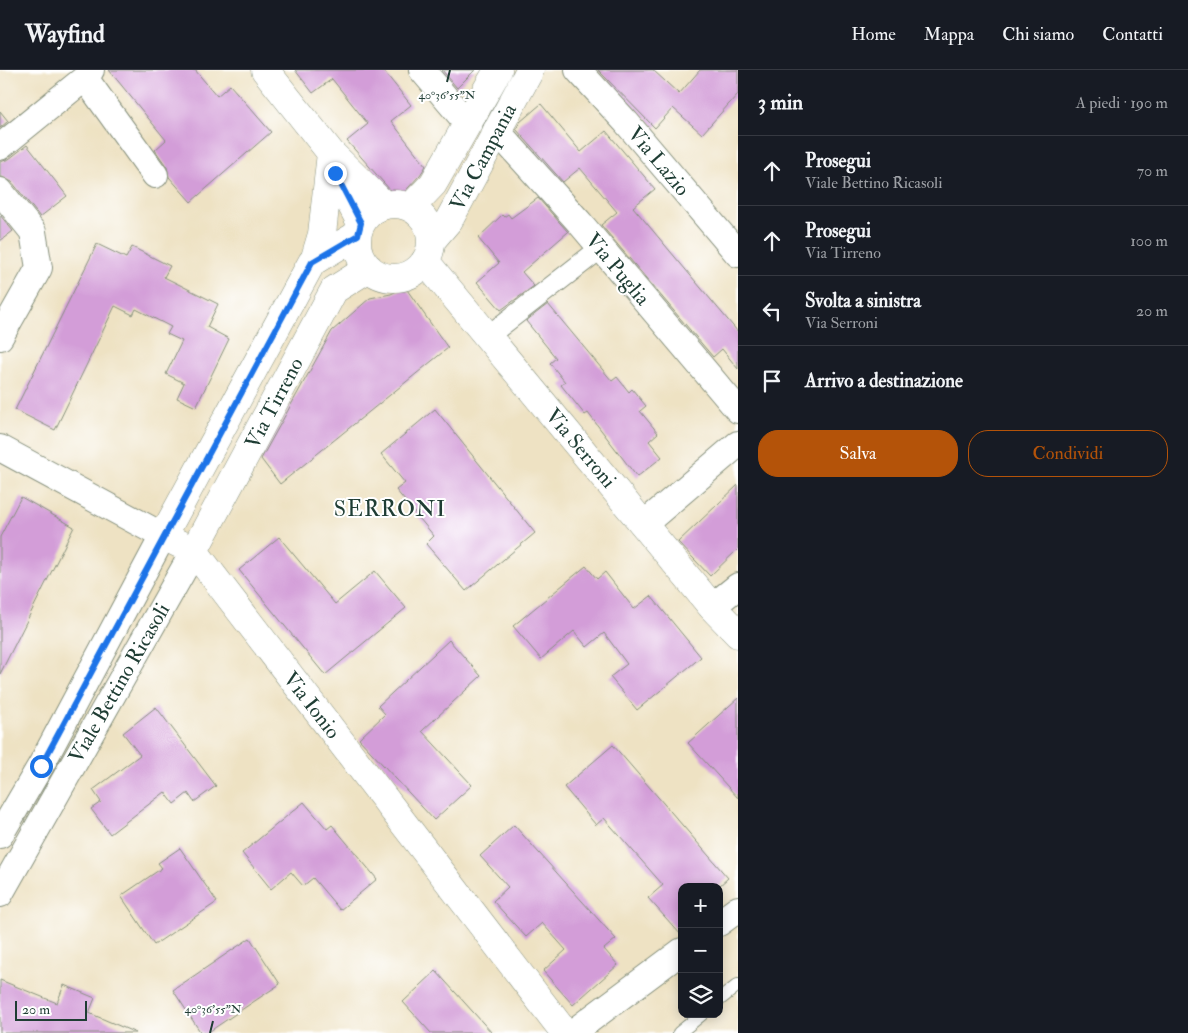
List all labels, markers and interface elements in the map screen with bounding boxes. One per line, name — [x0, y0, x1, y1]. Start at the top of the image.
text: Wayfind — [25, 19, 105, 50]
text: Home — [851, 23, 896, 46]
text: Mappa — [924, 23, 974, 46]
text: Chi siamo — [1002, 23, 1074, 46]
text: Contatti — [1102, 23, 1163, 46]
text: 40°36'55"N — [418, 88, 476, 103]
text: 3 min — [758, 89, 803, 116]
text: A piedi · 190 m — [1076, 93, 1168, 113]
street label: Via Campania — [444, 99, 523, 216]
street label: Via Lazio — [622, 121, 696, 202]
text: Prosegui — [805, 149, 871, 173]
icon: ahead — [758, 157, 786, 185]
text: 70 m — [1137, 161, 1168, 181]
route end — [324, 162, 347, 185]
text: Viale Bettino Ricasoli — [805, 173, 942, 193]
text: Prosegui — [805, 219, 871, 243]
icon: ahead — [758, 227, 786, 255]
street label: Via Puglia — [579, 228, 656, 311]
text: 100 m — [1130, 231, 1168, 251]
text: Via Tirreno — [805, 243, 881, 263]
text: Svolta a sinistra — [805, 289, 921, 313]
icon: left — [758, 297, 786, 325]
text: 20 m — [1136, 301, 1168, 321]
text: Via Serroni — [805, 313, 878, 333]
street label: Via Tirreno — [239, 353, 310, 454]
icon: arrive — [758, 367, 786, 395]
text: Arrivo a destinazione — [805, 369, 963, 393]
street label: Via Serroni — [539, 403, 622, 494]
button: Salva — [758, 430, 958, 477]
button: Condividi — [968, 430, 1168, 477]
district label: SERRONI — [334, 495, 446, 523]
street label: Viale Bettino Ricasoli — [63, 598, 176, 768]
street label: Via Ionio — [277, 666, 346, 744]
route start — [30, 755, 53, 778]
map controls — [678, 883, 723, 1018]
button: + — [678, 883, 723, 928]
button: − — [678, 928, 723, 973]
button: layers — [678, 973, 723, 1018]
scale bar — [15, 998, 88, 1021]
text: 20 m — [22, 1001, 50, 1018]
text: 40°36'55"N — [184, 1002, 242, 1017]

